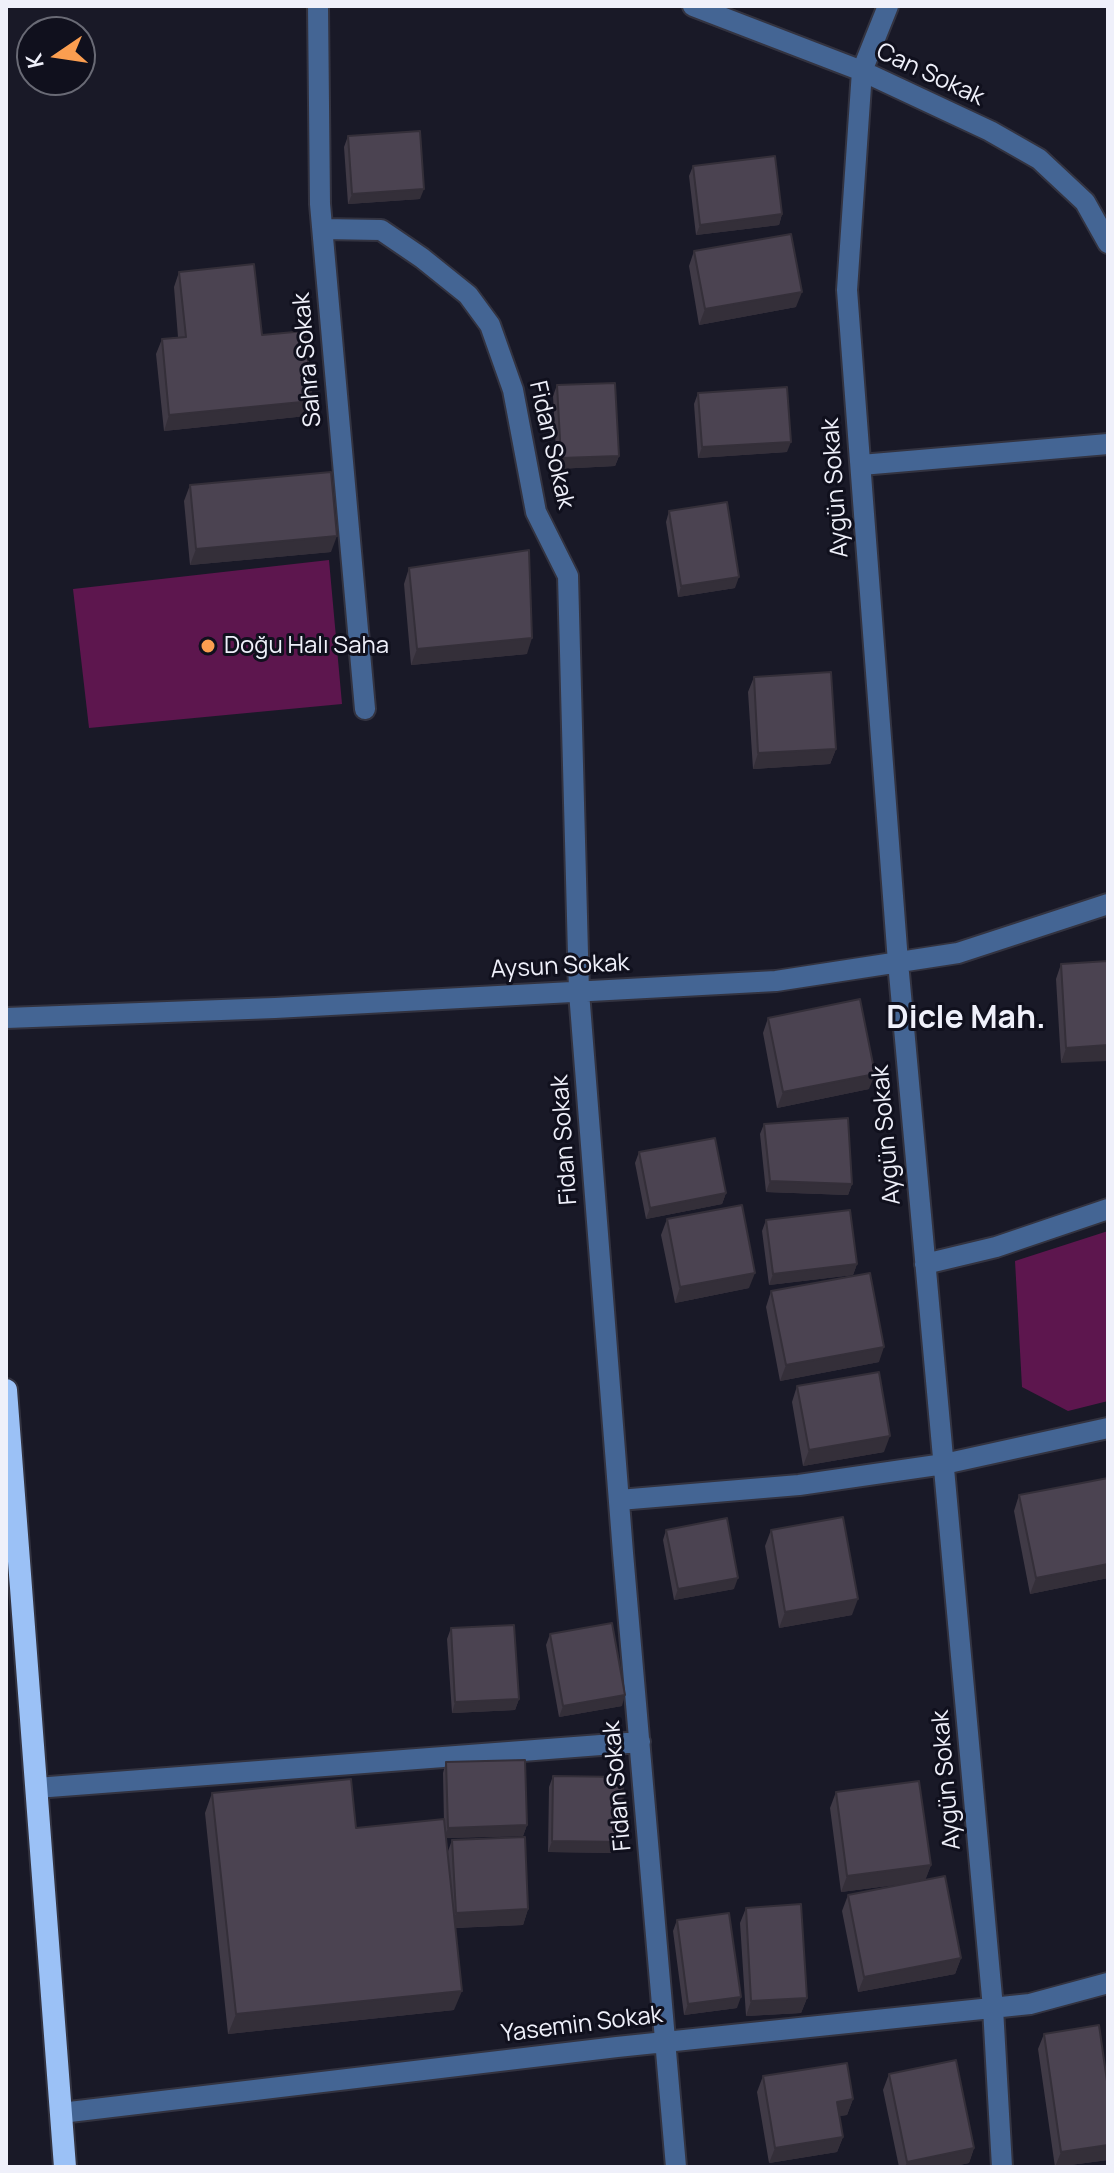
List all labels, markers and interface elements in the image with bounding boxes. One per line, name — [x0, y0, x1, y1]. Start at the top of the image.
north arrow — [16, 16, 96, 96]
street label: Can Sokak — [871, 38, 989, 112]
text: K — [18, 51, 51, 71]
street label: Sahra Sokak — [288, 292, 328, 428]
street label: Fidan Sokak — [522, 378, 580, 512]
street label: Aygün Sokak — [817, 417, 855, 559]
place label: Doğu Halı Saha — [224, 632, 389, 660]
marker: Doğu Halı Saha — [199, 637, 217, 655]
street label: Aysun Sokak — [490, 949, 630, 985]
district label: Dicle Mah. — [886, 1000, 1046, 1038]
street label: Aygün Sokak — [867, 1064, 907, 1206]
street label: Fidan Sokak — [546, 1074, 584, 1206]
street label: Aygün Sokak — [927, 1709, 967, 1851]
street label: Fidan Sokak — [598, 1720, 638, 1852]
street label: Yasemin Sokak — [500, 2001, 664, 2049]

